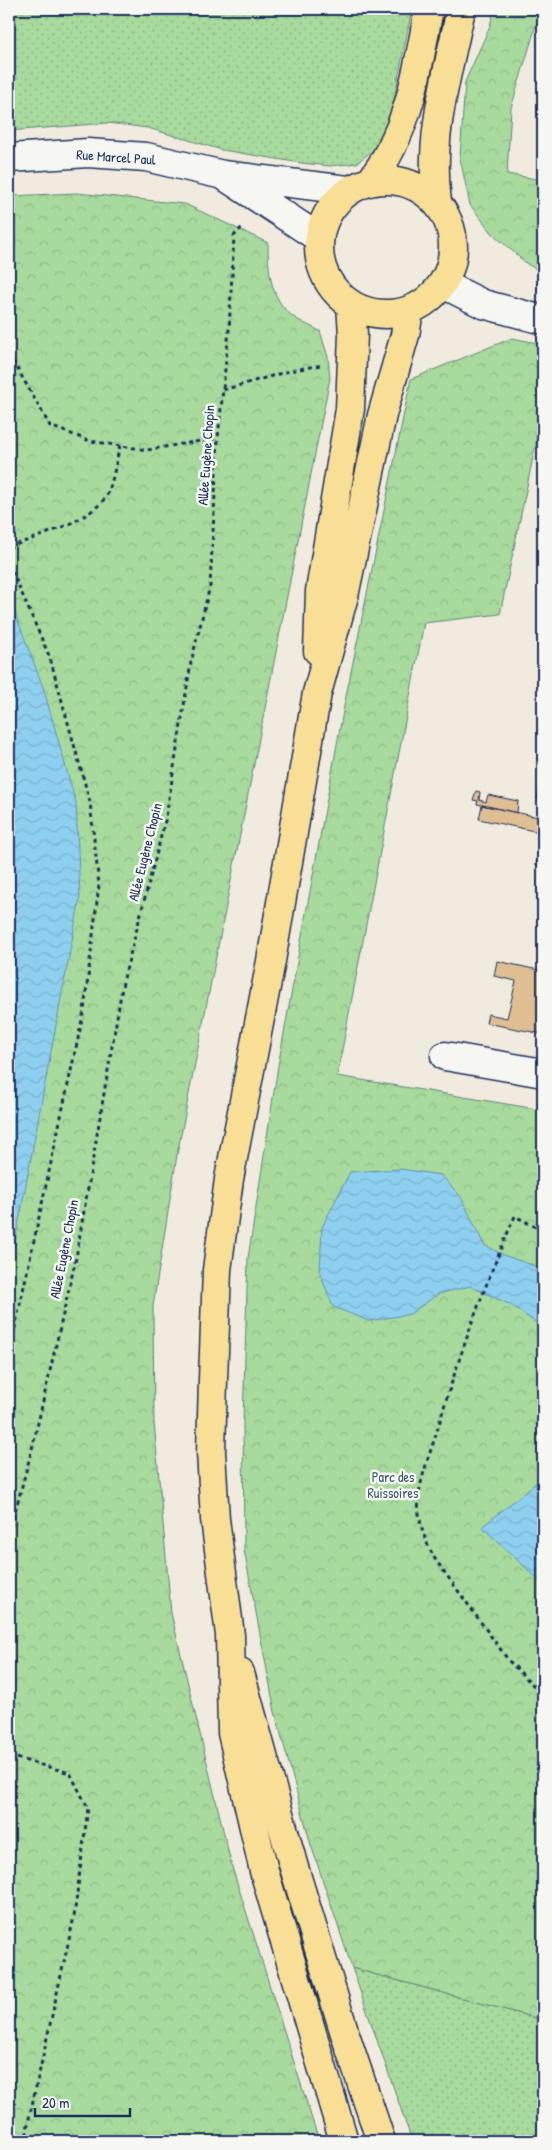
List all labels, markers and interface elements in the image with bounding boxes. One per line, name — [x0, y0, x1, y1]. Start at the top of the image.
street label: Rue Marcel Paul — [76, 144, 157, 169]
street label: Allée Eugène Chopin — [193, 404, 219, 506]
street label: Allée Eugène Chopin — [123, 801, 167, 903]
street label: Allée Eugène Chopin — [45, 1198, 83, 1300]
park label: Parc des Ruissoires — [367, 1467, 419, 1502]
scale bar — [35, 2085, 130, 2117]
text: 20 m — [42, 2092, 69, 2113]

